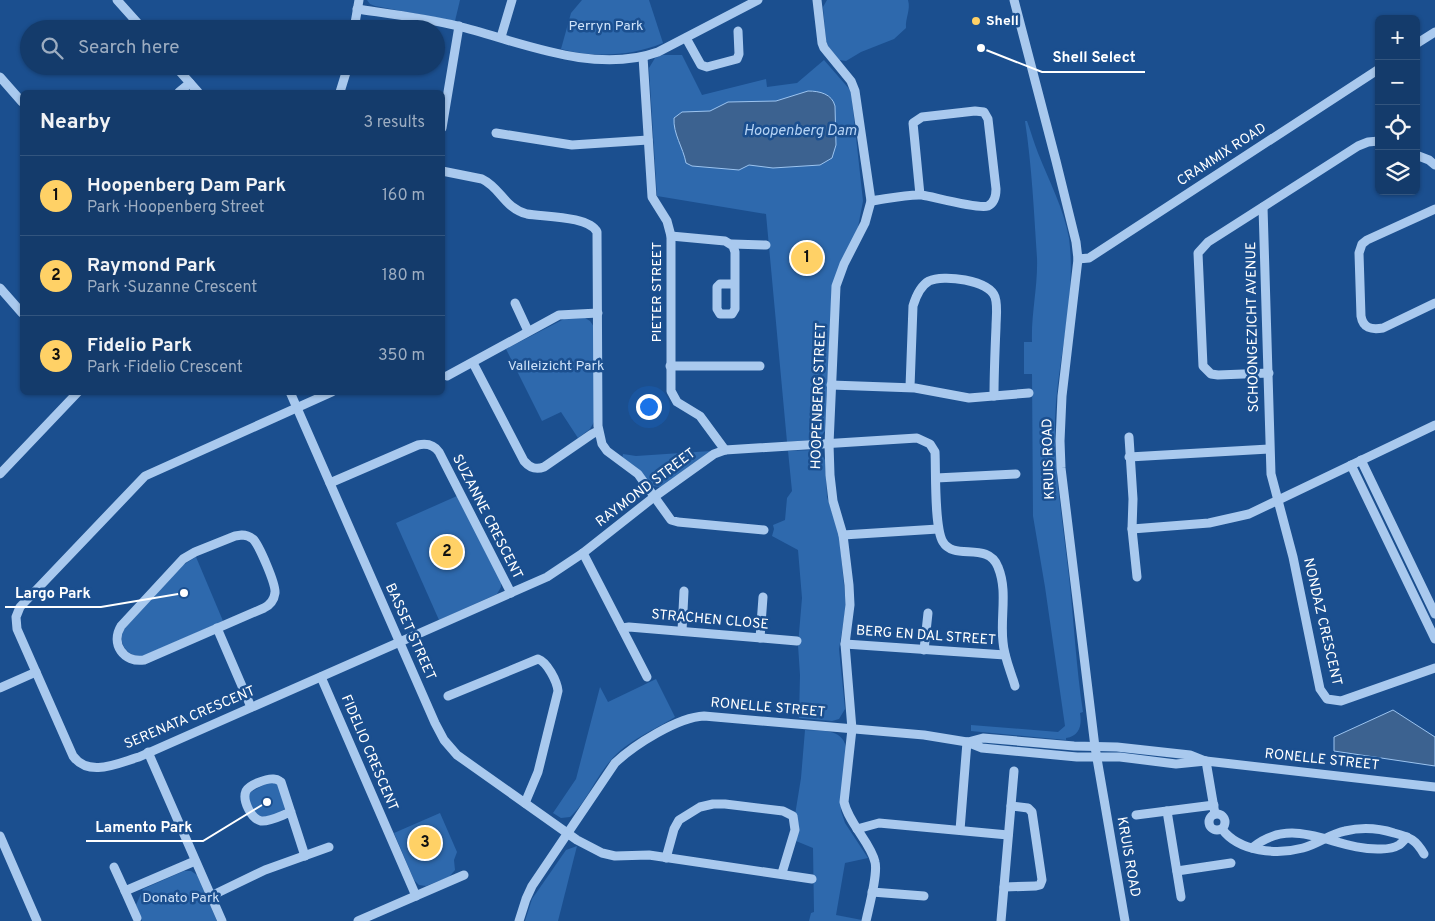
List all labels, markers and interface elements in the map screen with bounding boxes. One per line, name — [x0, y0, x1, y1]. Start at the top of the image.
place label: Shell — [986, 13, 1019, 30]
marker: Shell — [970, 15, 982, 27]
map controls — [1375, 15, 1420, 195]
button: + — [1375, 15, 1420, 60]
park label: Perryn Park — [568, 18, 644, 35]
search box — [20, 20, 445, 75]
icon: search — [38, 34, 66, 62]
text: Search here — [78, 36, 180, 60]
callout: Shell Select — [1042, 42, 1145, 72]
text: Shell Select — [1052, 49, 1136, 68]
button: − — [1375, 60, 1420, 105]
button: locate — [1375, 105, 1420, 150]
text: Nearby — [40, 109, 111, 136]
text: 3 results — [363, 113, 425, 133]
street label: CRAMMIX ROAD — [1174, 120, 1270, 190]
water label: Hoopenberg Dam — [744, 122, 857, 141]
button: layers — [1375, 150, 1420, 195]
text: Hoopenberg Dam Park — [87, 174, 286, 198]
text: 1 — [53, 186, 59, 206]
text: 160 m — [382, 186, 425, 206]
text: Park · Hoopenberg Street — [87, 198, 265, 218]
pin: 1 — [791, 239, 823, 277]
street label: SCHOONGEZICHT AVENUE — [1243, 241, 1263, 413]
street label: PIETER STREET — [649, 242, 666, 342]
text: Raymond Park — [87, 254, 216, 278]
text: 2 — [51, 266, 61, 286]
text: 180 m — [382, 266, 425, 286]
text: Park · Suzanne Crescent — [87, 278, 257, 298]
street label: HOOPENBERG STREET — [808, 322, 830, 470]
text: Fidelio Park — [87, 334, 192, 358]
text: 3 — [51, 346, 61, 366]
text: 350 m — [378, 346, 425, 366]
text: Park · Fidelio Crescent — [87, 358, 243, 378]
park label: Valleizicht Park — [508, 358, 604, 375]
your location — [636, 394, 662, 420]
street label: KRUIS ROAD — [1039, 418, 1059, 500]
street label: RAYMOND STREET — [593, 445, 699, 531]
street label: SUZANNE CRESCENT — [448, 452, 526, 582]
pin: 2 — [431, 533, 463, 571]
street label: NONDAZ CRESCENT — [1299, 556, 1345, 688]
callout: Largo Park — [5, 577, 101, 607]
street label: BASSET STREET — [381, 581, 439, 683]
text: Largo Park — [15, 585, 91, 604]
street label: STRACHEN CLOSE — [650, 606, 770, 634]
street label: BERG EN DAL STREET — [855, 623, 997, 649]
street label: SERENATA CRESCENT — [122, 683, 258, 753]
street label: FIDELIO CRESCENT — [337, 692, 401, 814]
street label: RONELLE STREET — [710, 695, 826, 721]
street label: RONELLE STREET — [1264, 746, 1380, 774]
callout: Lamento Park — [86, 811, 203, 841]
street label: KRUIS ROAD — [1113, 815, 1143, 899]
text: Lamento Park — [95, 819, 193, 838]
pin: 3 — [409, 824, 441, 862]
park label: Donato Park — [142, 890, 220, 907]

